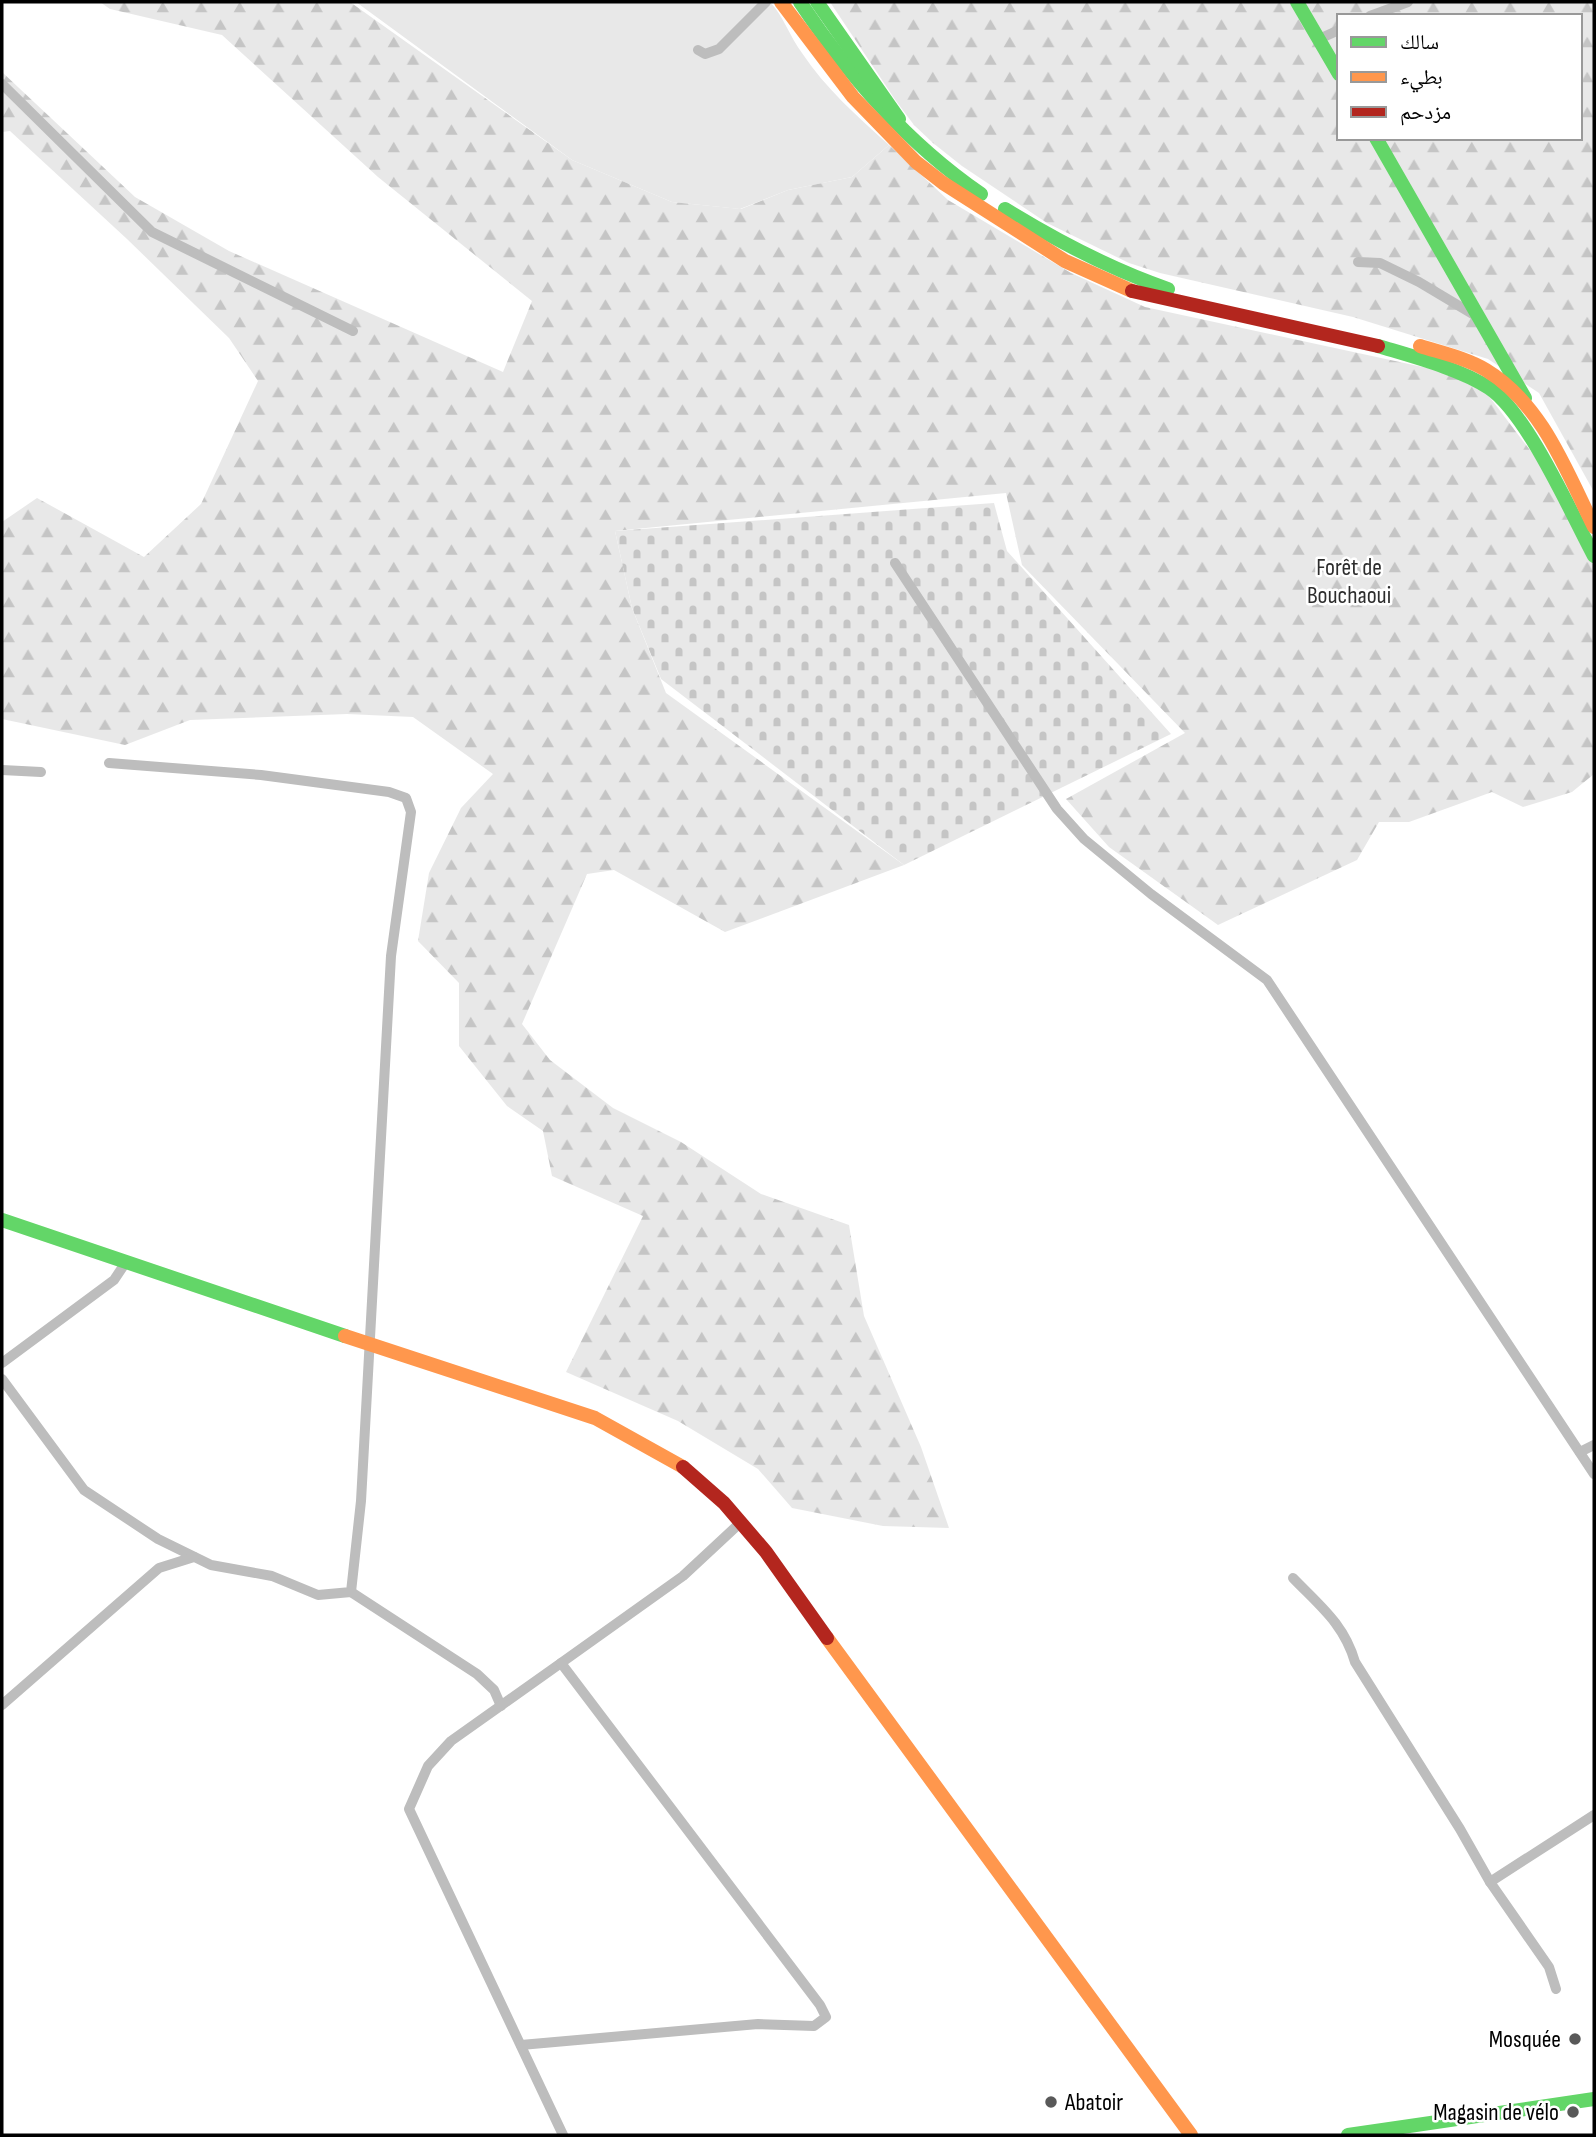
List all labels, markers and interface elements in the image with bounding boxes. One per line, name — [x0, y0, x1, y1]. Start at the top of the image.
legend — [1337, 14, 1582, 140]
text: سالك — [1400, 30, 1439, 55]
text: بطيء — [1400, 65, 1443, 93]
text: مزدحم — [1400, 100, 1451, 126]
park label: Forêt de Bouchaoui — [1307, 553, 1391, 610]
place label: Mosquée — [1489, 2025, 1561, 2054]
marker: Mosquée — [1567, 2031, 1583, 2047]
place label: Abatoir — [1064, 2088, 1123, 2117]
marker: Abatoir — [1043, 2094, 1059, 2110]
place label: Magasin de vélo — [1433, 2098, 1559, 2127]
marker: Magasin de vélo — [1565, 2104, 1581, 2120]

